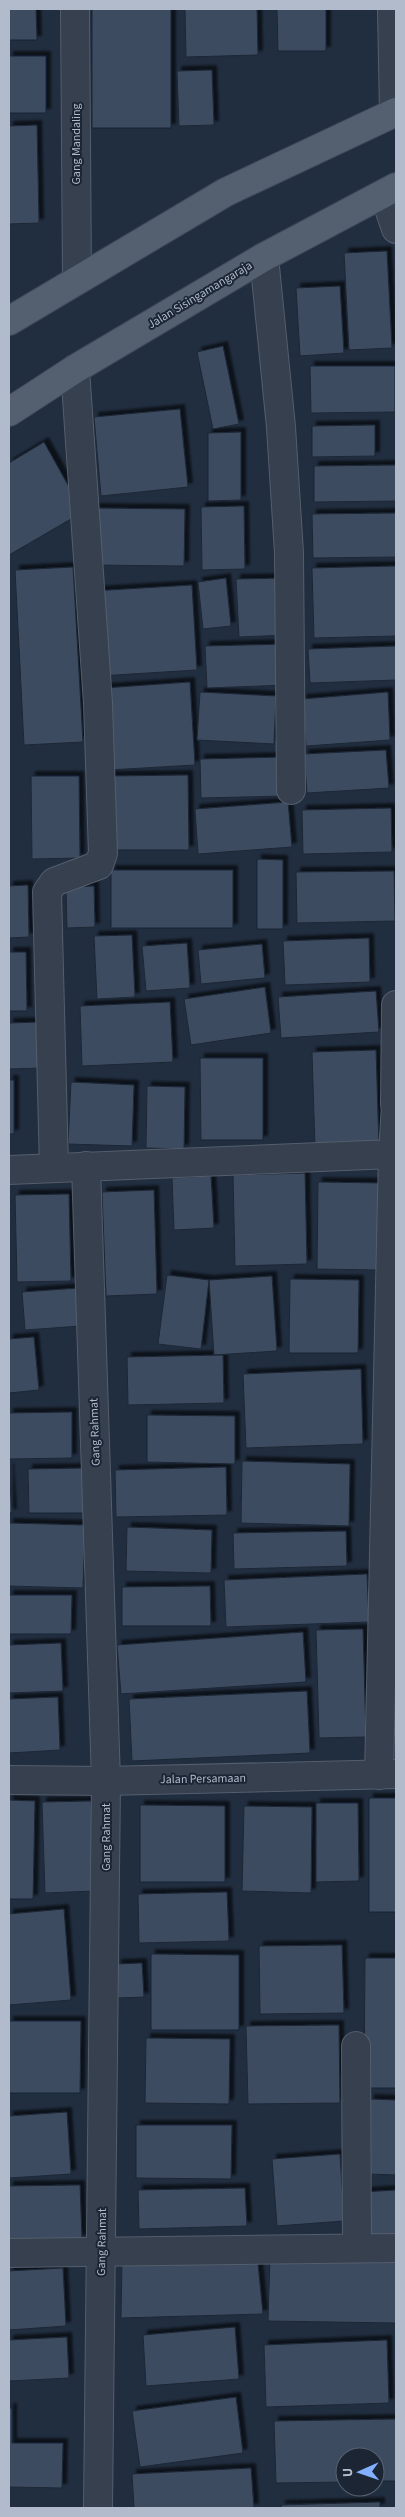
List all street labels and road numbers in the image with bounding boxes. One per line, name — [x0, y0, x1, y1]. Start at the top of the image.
street label: Gang Mandaling — [68, 103, 85, 185]
street label: Jalan Sisingamangaraja — [145, 257, 255, 333]
street label: Gang Rahmat — [85, 1398, 105, 1466]
street label: Jalan Persamaan — [160, 1770, 246, 1788]
street label: Gang Rahmat — [98, 1803, 115, 1871]
street label: Gang Rahmat — [93, 2208, 111, 2276]

